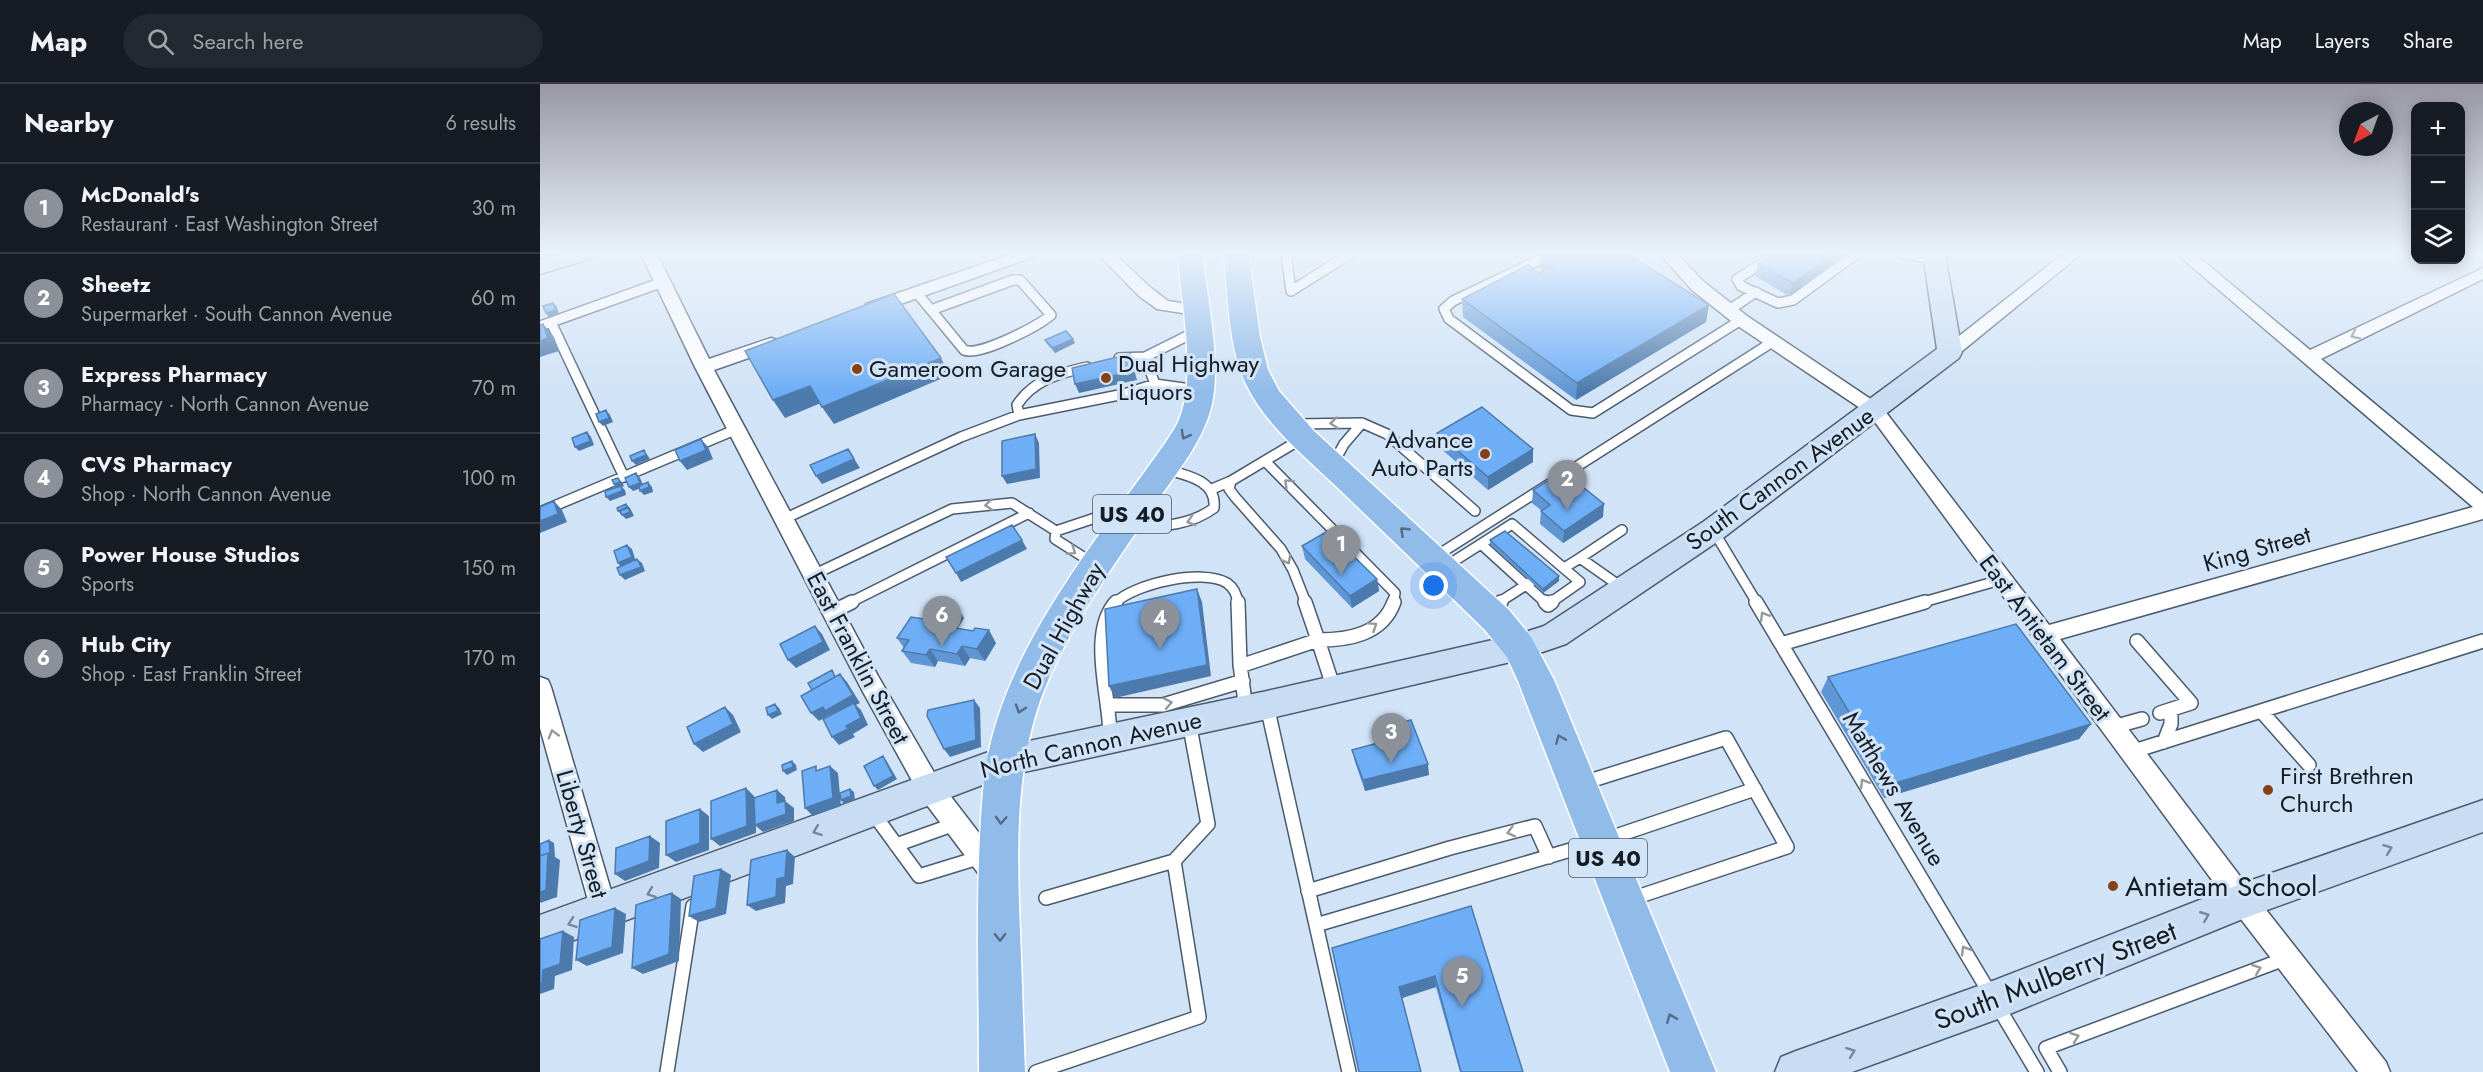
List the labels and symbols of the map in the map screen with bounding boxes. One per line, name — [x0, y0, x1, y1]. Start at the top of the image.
north arrow — [2339, 102, 2393, 156]
one-way arrow — [2351, 328, 2362, 340]
place label: Dual Highway Liquors — [1118, 346, 1259, 409]
place label: Gameroom Garage — [869, 351, 1066, 386]
marker: Gameroom Garage — [850, 362, 864, 376]
marker: Dual Highway Liquors — [1099, 371, 1113, 385]
street label: South Cannon Avenue — [1678, 398, 1881, 559]
one-way arrow — [1329, 416, 1338, 429]
place label: Advance Auto Parts — [1371, 422, 1473, 485]
one-way arrow — [1181, 428, 1192, 439]
marker: Advance Auto Parts — [1478, 447, 1492, 461]
pin: 2 — [1548, 460, 1586, 510]
one-way arrow — [1285, 480, 1296, 491]
road number: US 40 — [1093, 495, 1171, 533]
one-way arrow — [985, 498, 994, 511]
one-way arrow — [1186, 514, 1197, 526]
street label: King Street — [2199, 516, 2315, 581]
pin: 1 — [1322, 526, 1360, 575]
one-way arrow — [1400, 527, 1411, 538]
one-way arrow — [1065, 544, 1076, 555]
street label: East Antietam Street — [1971, 547, 2120, 729]
one-way arrow — [1280, 553, 1291, 564]
street label: Dual Highway — [1014, 555, 1113, 696]
street label: East Franklin Street — [798, 565, 919, 750]
your location — [1419, 571, 1448, 600]
pin: 6 — [922, 596, 962, 646]
pin: 4 — [1140, 600, 1180, 649]
one-way arrow — [1760, 612, 1772, 622]
one-way arrow — [1367, 622, 1378, 633]
one-way arrow — [1163, 697, 1173, 710]
street label: North Cannon Avenue — [977, 702, 1205, 787]
one-way arrow — [1015, 703, 1027, 714]
street label: Matthews Avenue — [1834, 705, 1955, 873]
pin: 3 — [1372, 714, 1410, 763]
one-way arrow — [548, 729, 560, 740]
one-way arrow — [1555, 734, 1567, 745]
place label: First Brethren Church — [2280, 758, 2414, 821]
street label: Liberty Street — [547, 766, 618, 902]
one-way arrow — [1860, 779, 1872, 789]
marker: First Brethren Church — [2261, 783, 2275, 797]
one-way arrow — [994, 815, 1007, 824]
one-way arrow — [812, 824, 822, 837]
one-way arrow — [1507, 824, 1517, 837]
road number: US 40 — [1569, 839, 1647, 877]
one-way arrow — [2382, 844, 2393, 857]
place label: Antietam School — [2125, 866, 2317, 907]
marker: Antietam School — [2106, 879, 2120, 893]
one-way arrow — [646, 886, 657, 899]
street label: South Mulberry Street — [1928, 910, 2183, 1041]
one-way arrow — [2199, 911, 2210, 923]
one-way arrow — [567, 915, 578, 928]
one-way arrow — [993, 933, 1006, 942]
one-way arrow — [1960, 946, 1972, 956]
pin: 5 — [1442, 958, 1482, 1007]
one-way arrow — [2252, 964, 2262, 977]
one-way arrow — [1666, 1013, 1678, 1024]
one-way arrow — [2069, 1032, 2080, 1045]
one-way arrow — [1845, 1047, 1856, 1060]

